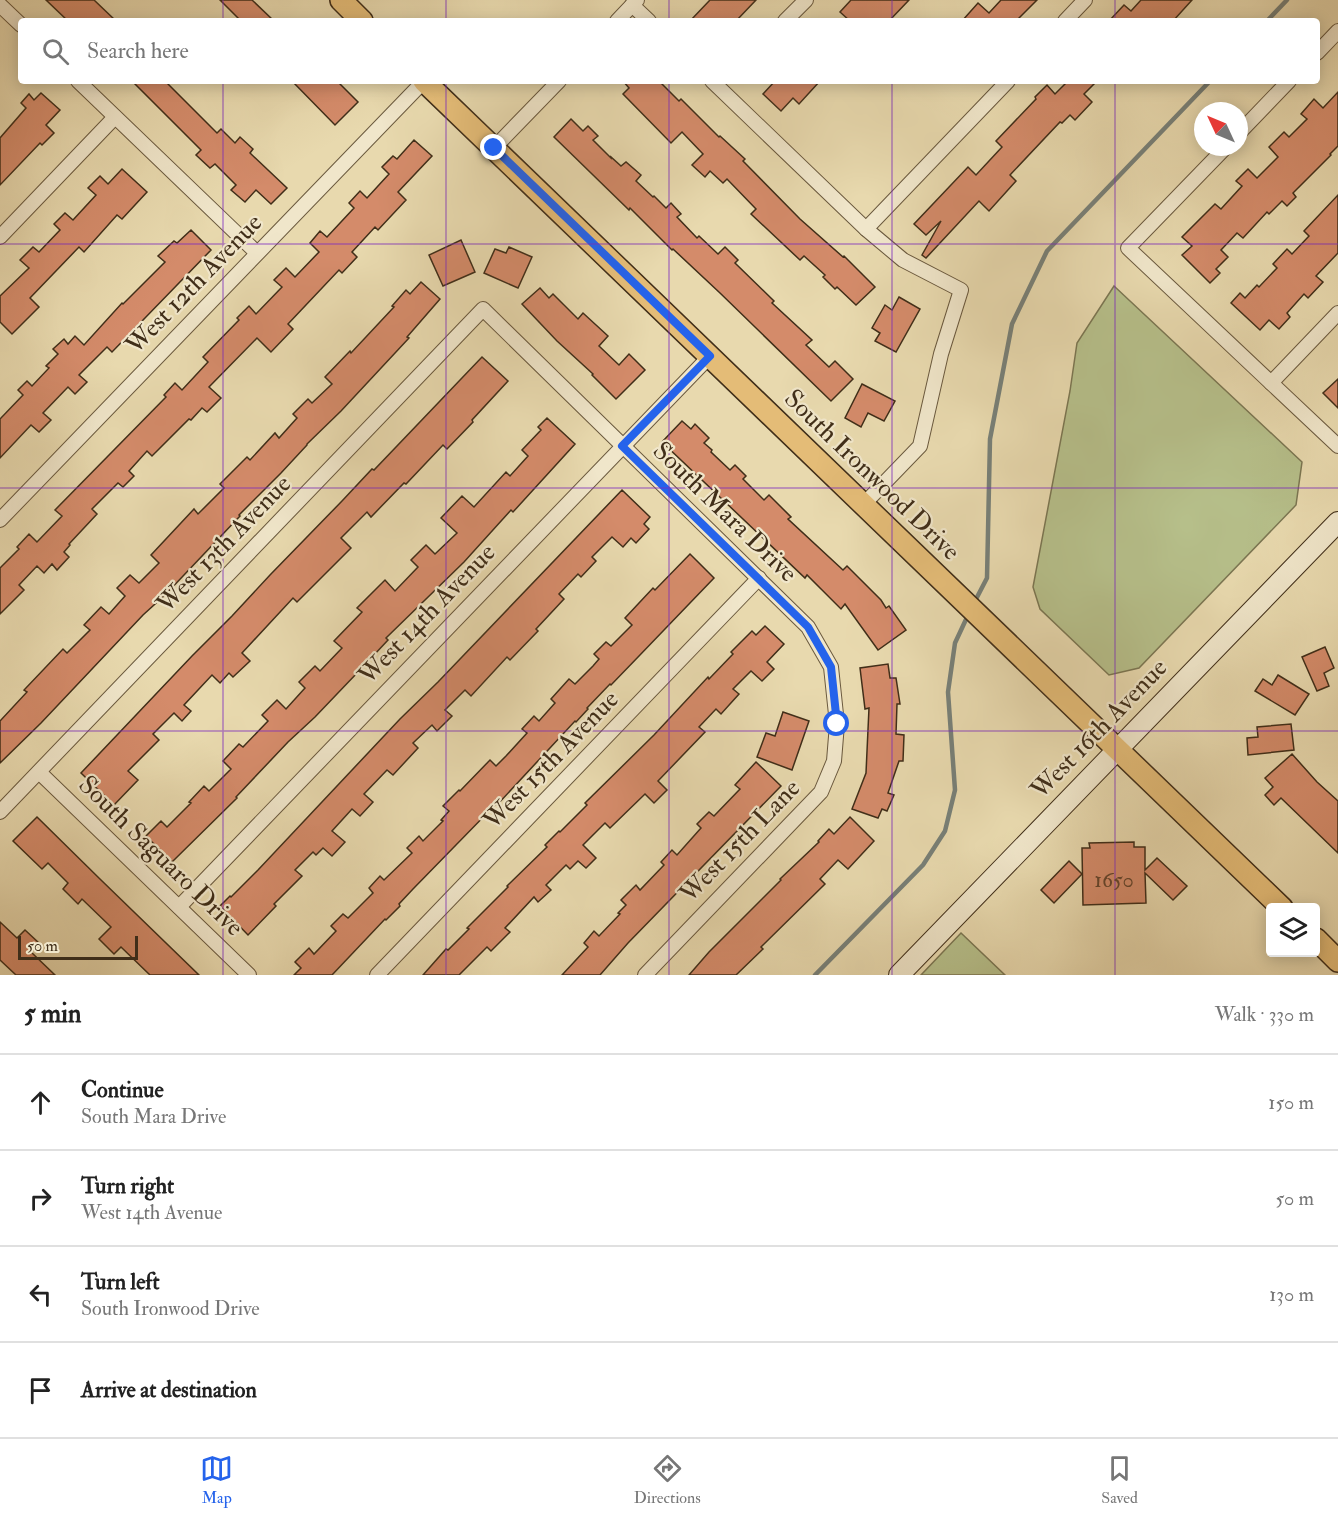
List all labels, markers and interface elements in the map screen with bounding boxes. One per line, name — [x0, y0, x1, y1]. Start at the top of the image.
search box — [18, 18, 1320, 84]
icon: search — [39, 35, 72, 68]
text: Search here — [87, 37, 189, 65]
north arrow — [1194, 102, 1248, 156]
route end — [480, 134, 506, 160]
street label: West 12th Avenue — [118, 207, 269, 362]
street label: South Ironwood Drive — [777, 383, 967, 567]
street label: South Mara Drive — [646, 435, 804, 589]
street label: West 13th Avenue — [149, 468, 298, 621]
street label: West 14th Avenue — [351, 537, 502, 692]
street label: West 16th Avenue — [1023, 652, 1174, 807]
street label: West 15th Avenue — [476, 684, 626, 837]
route start — [823, 710, 849, 736]
street label: South Saguaro Drive — [72, 769, 250, 943]
street label: West 15th Lane — [672, 772, 807, 910]
house number: 1650 — [1094, 866, 1134, 894]
map controls — [1266, 903, 1320, 957]
button: layers — [1266, 903, 1320, 957]
scale bar — [18, 933, 138, 960]
text: 50 m — [27, 936, 58, 956]
text: 5 min — [24, 998, 81, 1030]
text: Walk · 330 m — [1215, 1002, 1314, 1027]
text: Continue — [81, 1076, 164, 1104]
icon: ahead — [24, 1086, 57, 1119]
text: 150 m — [1268, 1090, 1314, 1115]
text: South Mara Drive — [81, 1104, 226, 1129]
text: Turn right — [81, 1172, 174, 1200]
icon: right — [24, 1182, 57, 1215]
text: 50 m — [1275, 1186, 1314, 1211]
text: West 14th Avenue — [81, 1200, 222, 1225]
text: Turn left — [81, 1268, 160, 1296]
icon: left — [24, 1278, 57, 1311]
text: 130 m — [1269, 1282, 1314, 1307]
text: South Ironwood Drive — [81, 1296, 260, 1321]
icon: arrive — [24, 1374, 57, 1407]
text: Arrive at destination — [81, 1376, 257, 1404]
tab: Map — [200, 1452, 233, 1508]
tab: Directions — [634, 1452, 701, 1508]
tab: Saved — [1101, 1452, 1138, 1508]

